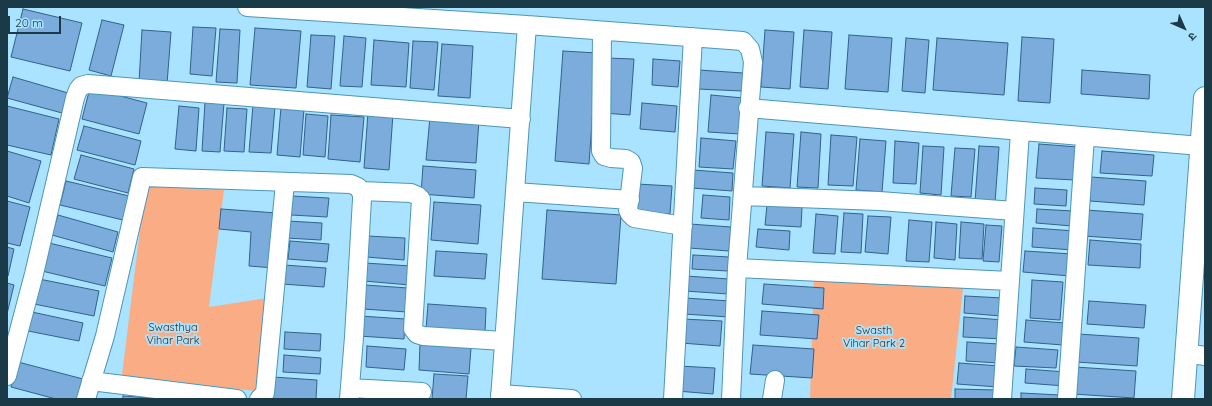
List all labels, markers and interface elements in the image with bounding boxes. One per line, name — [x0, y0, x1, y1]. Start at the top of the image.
scale bar — [10, 8, 63, 34]
north arrow — [1164, 8, 1204, 48]
text: 20 m — [15, 15, 43, 30]
text: उ — [1185, 29, 1200, 44]
park label: Swasthya Vihar Park — [146, 321, 200, 347]
park label: Swasth Vihar Park 2 — [843, 324, 905, 350]

